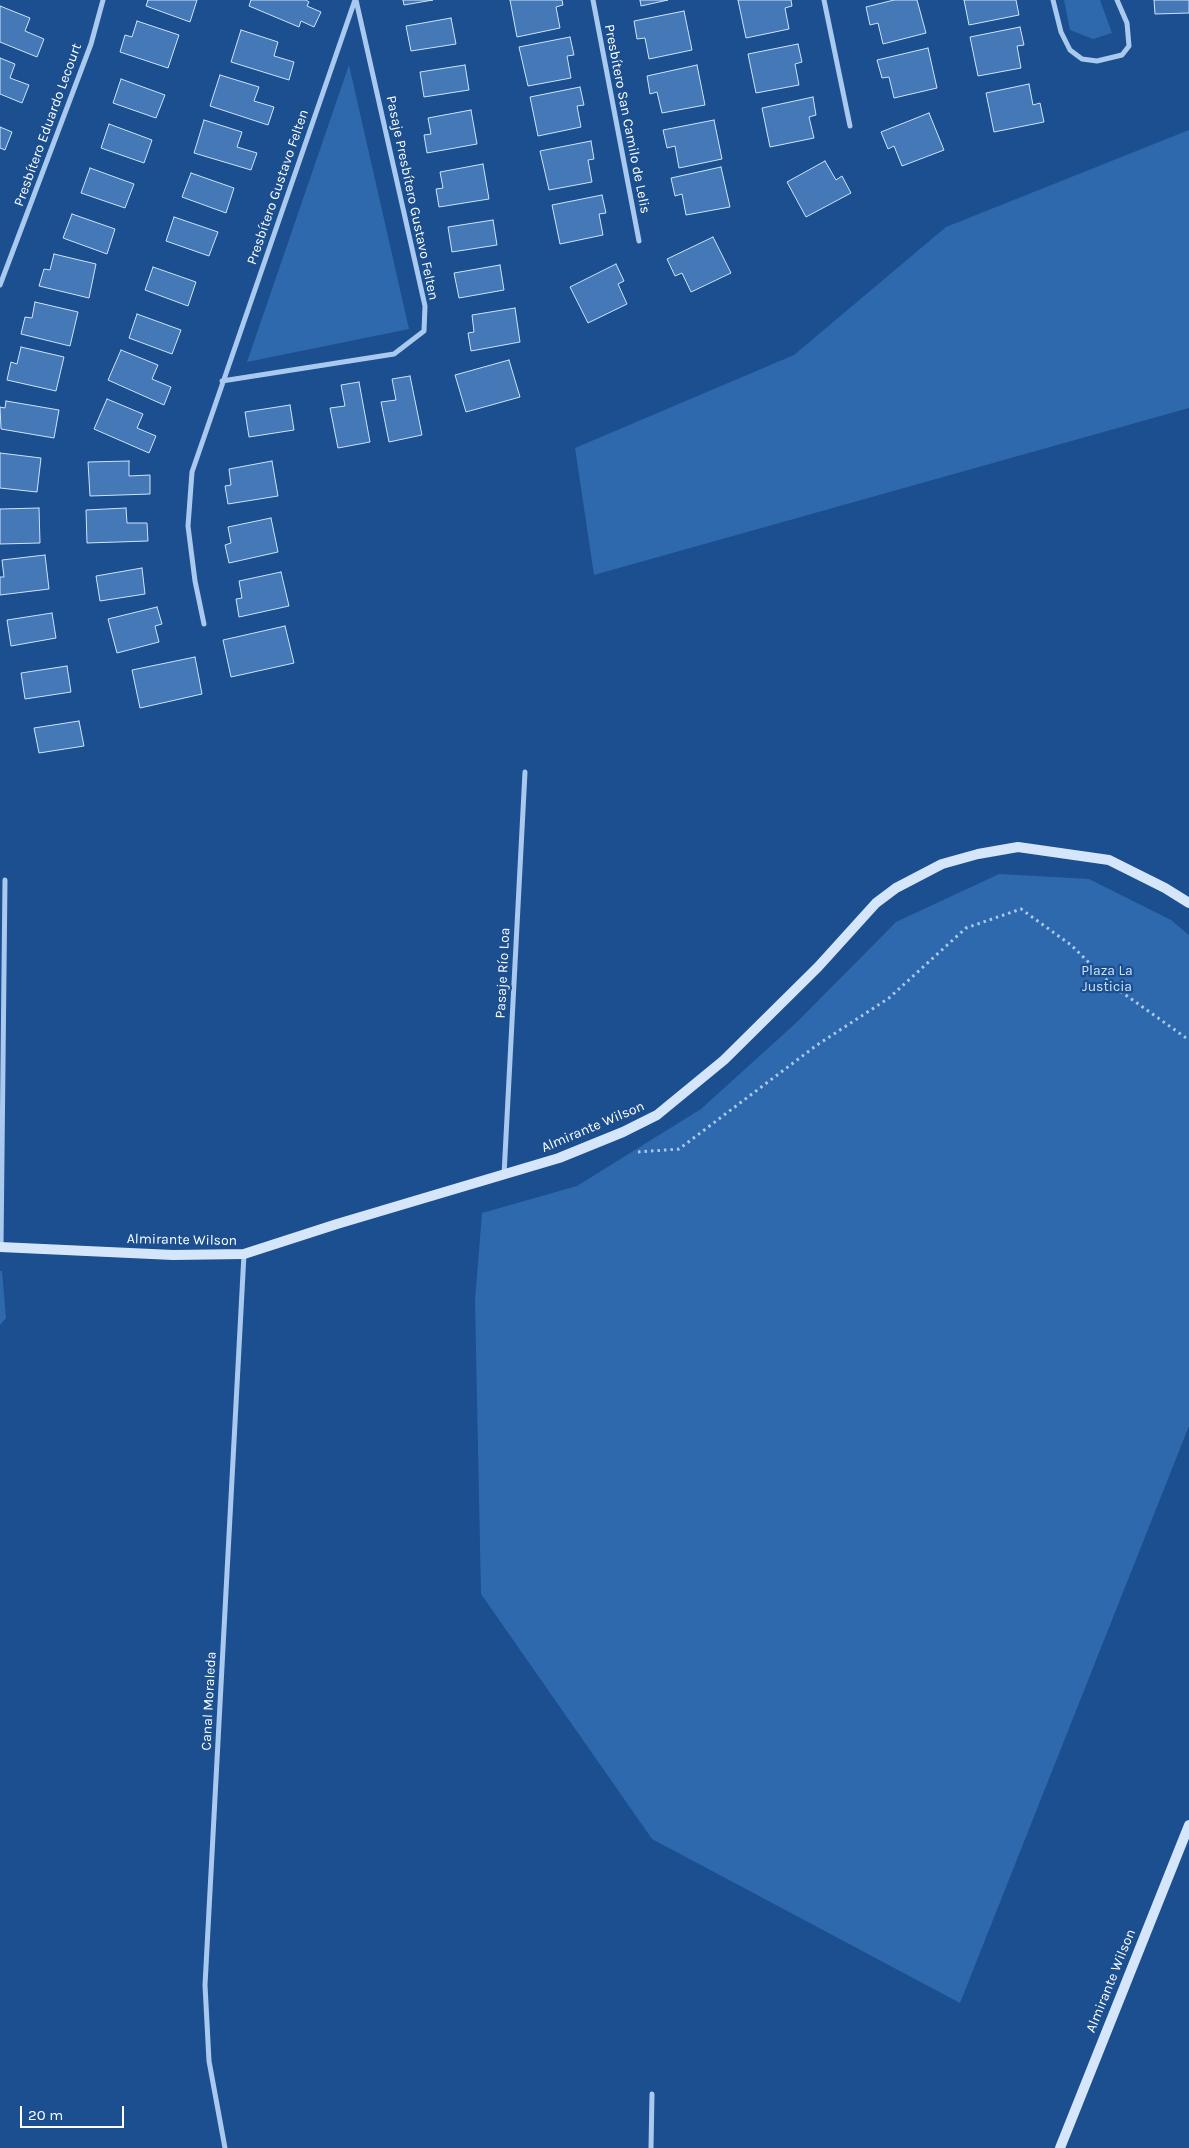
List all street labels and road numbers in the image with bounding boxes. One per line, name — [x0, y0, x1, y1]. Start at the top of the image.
street label: Presbítero San Camilo de Lelis — [600, 23, 654, 215]
street label: Presbítero Eduardo Lecourt — [11, 41, 85, 209]
street label: Pasaje Presbítero Gustavo Felten — [382, 94, 442, 302]
street label: Presbítero Gustavo Felten — [244, 107, 312, 267]
street label: Pasaje Río Loa — [492, 927, 514, 1019]
street label: Almirante Wilson — [539, 1098, 647, 1156]
street label: Almirante Wilson — [127, 1231, 237, 1249]
street label: Canal Moraleda — [198, 1651, 220, 1751]
street label: Almirante Wilson — [1083, 1927, 1139, 2035]

